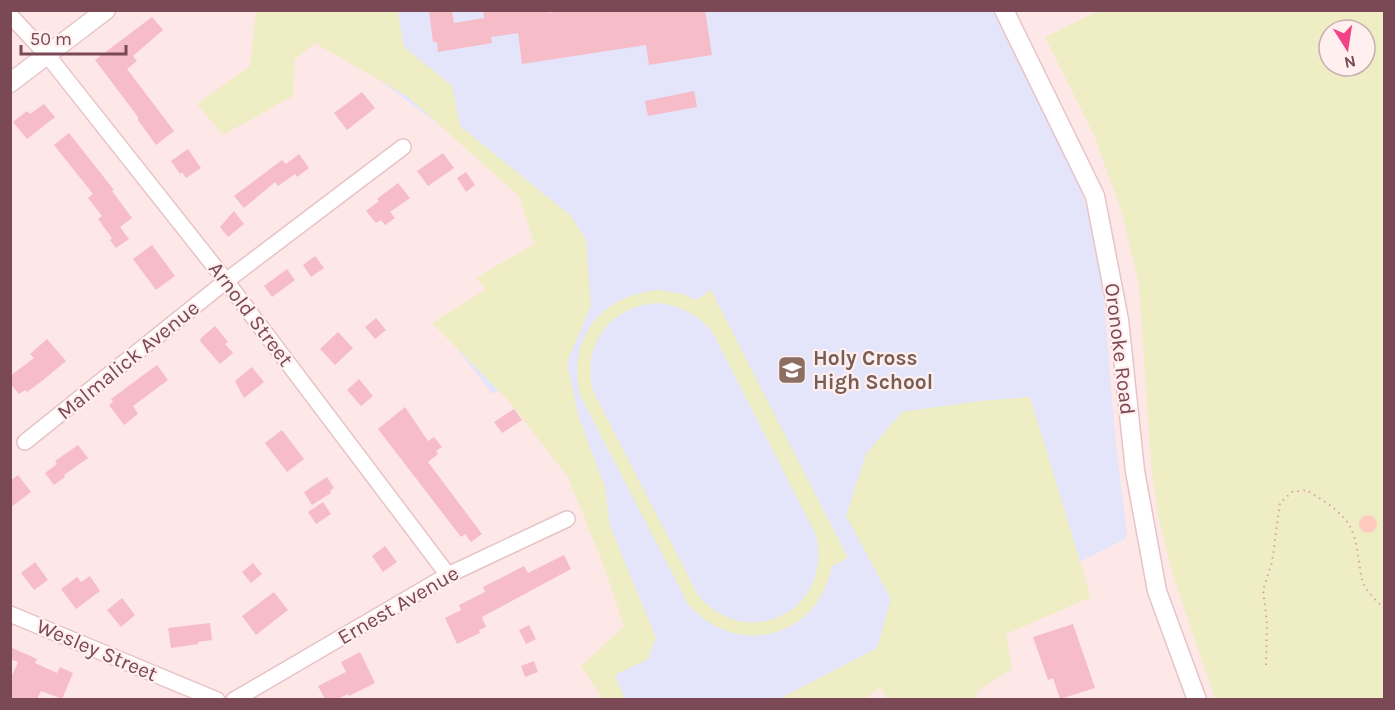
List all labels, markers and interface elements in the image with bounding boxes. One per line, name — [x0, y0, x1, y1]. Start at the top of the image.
scale bar — [21, 18, 126, 56]
north arrow — [1317, 18, 1377, 78]
text: 50 m — [30, 28, 72, 50]
text: N — [1342, 52, 1358, 73]
street label: Arnold Street — [204, 257, 298, 371]
street label: Oronoke Road — [1100, 282, 1140, 416]
street label: Malmalick Avenue — [52, 296, 204, 424]
place label: Holy Cross High School — [813, 346, 933, 394]
school or university icon: Holy Cross High School — [776, 354, 808, 386]
street label: Ernest Avenue — [333, 561, 463, 649]
street label: Wesley Street — [33, 614, 161, 686]

